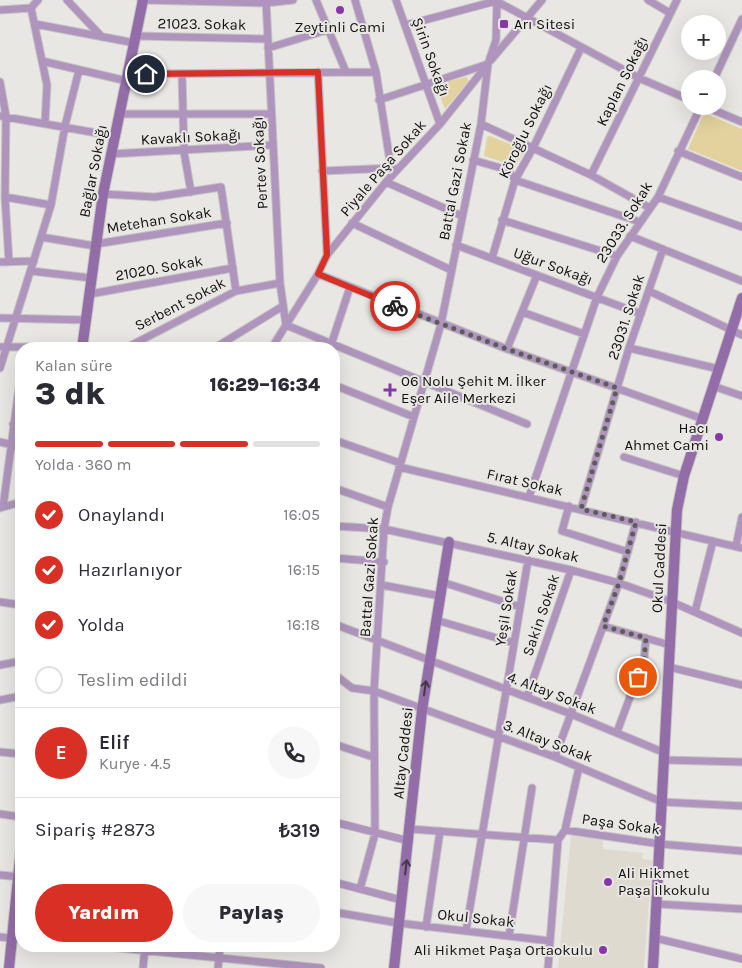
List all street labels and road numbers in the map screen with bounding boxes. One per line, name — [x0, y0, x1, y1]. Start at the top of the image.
street label: 21023. Sokak — [157, 14, 247, 34]
street label: Şirin Sokağı — [408, 15, 454, 99]
street label: Kaplan Sokağı — [592, 33, 652, 129]
street label: Köroğlu Sokağı — [494, 81, 556, 181]
street label: Pertev Sokağı — [249, 116, 271, 210]
street label: Piyale Paşa Sokak — [336, 116, 430, 220]
street label: Battal Gazi Sokak — [435, 120, 475, 242]
street label: Bağlar Sokağı — [75, 123, 111, 219]
street label: Kavaklı Sokağı — [140, 125, 242, 149]
street label: 23033. Sokak — [592, 178, 656, 266]
street label: Metehan Sokak — [105, 203, 213, 237]
street label: Uğur Sokağı — [511, 243, 595, 289]
street label: 21020. Sokak — [114, 251, 204, 285]
street label: 23031. Sokak — [604, 272, 648, 362]
street label: Serbent Sokak — [132, 273, 228, 335]
street label: Fırat Sokak — [485, 464, 565, 500]
street label: Battal Gazi Sokak — [356, 516, 382, 638]
street label: Okul Caddesi — [648, 522, 670, 614]
street label: 5. Altay Sokak — [485, 528, 581, 566]
street label: Yeşil Sokak — [491, 568, 521, 648]
street label: Sakin Sokak — [519, 572, 563, 658]
street label: 4. Altay Sokak — [505, 668, 599, 718]
street label: Altay Caddesi — [389, 706, 417, 800]
street label: 3. Altay Sokak — [501, 716, 595, 766]
street label: Paşa Sokak — [581, 810, 661, 838]
street label: Okul Sokak — [437, 905, 515, 931]

